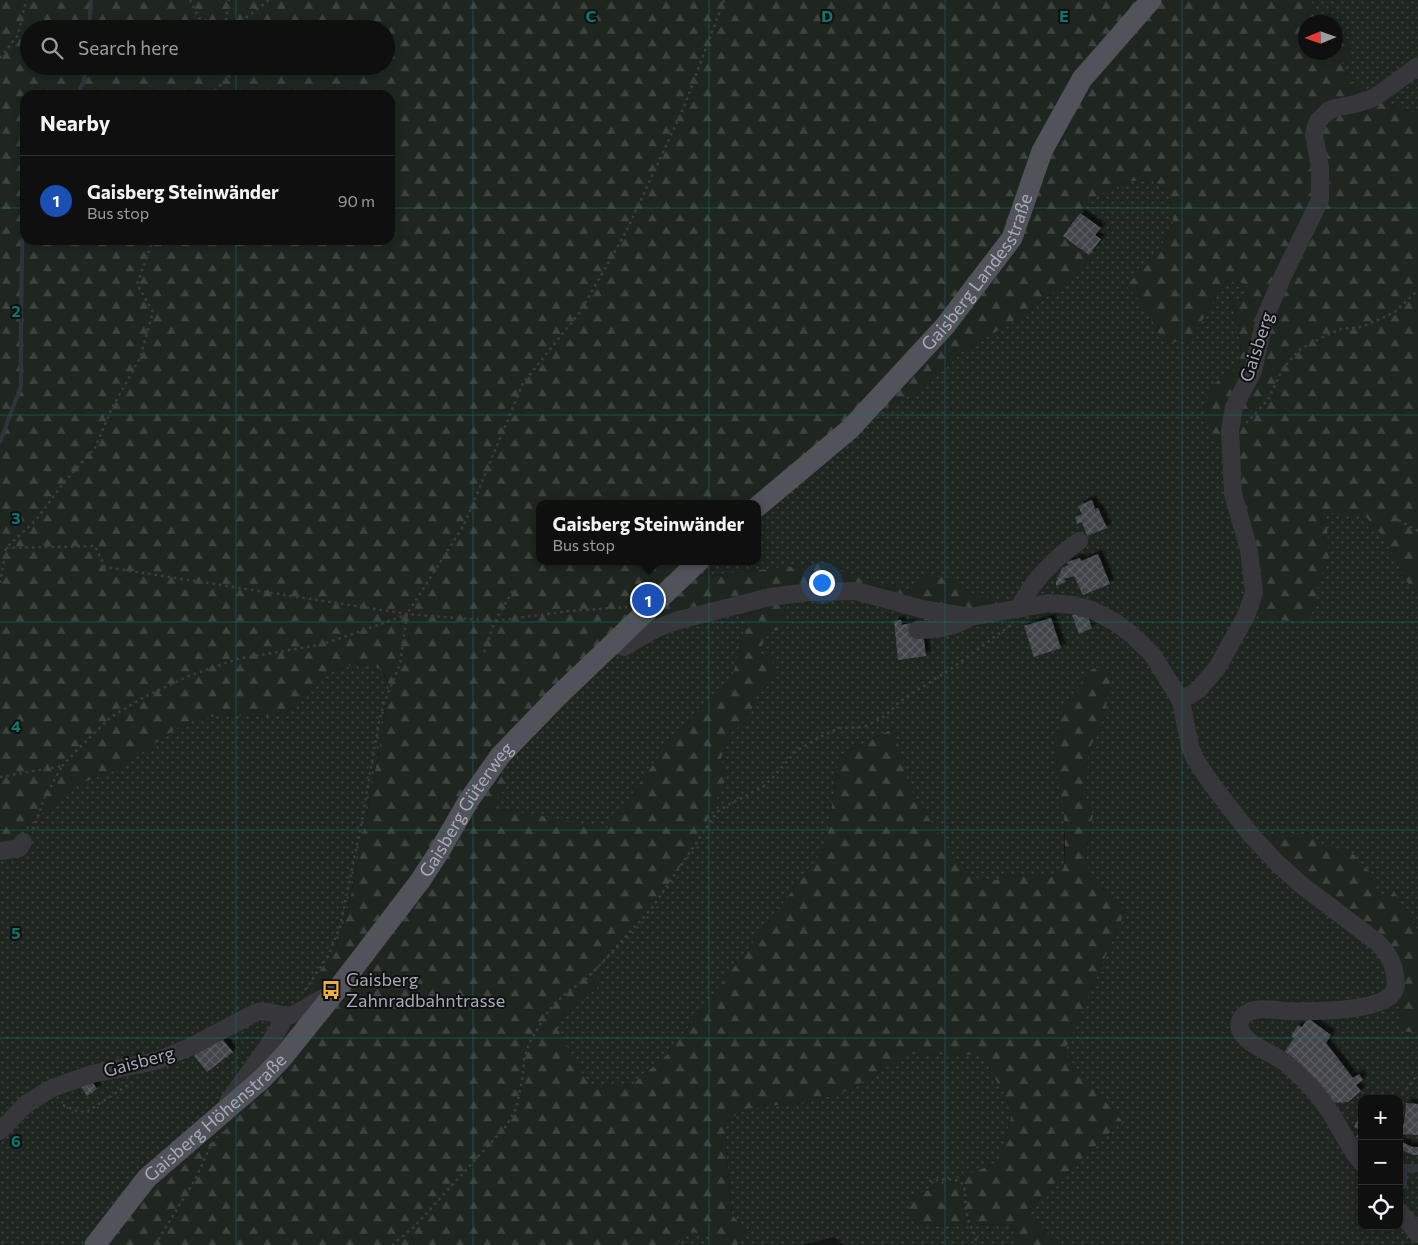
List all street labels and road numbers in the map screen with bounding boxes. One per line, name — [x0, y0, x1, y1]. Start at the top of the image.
street label: Gaisberg Landesstraße — [916, 190, 1037, 355]
street label: Gaisberg — [1234, 309, 1278, 385]
street label: Gaisberg Güterweg — [414, 737, 518, 881]
street label: Gaisberg — [101, 1041, 177, 1081]
street label: Gaisberg Höhenstraße — [139, 1048, 291, 1186]

